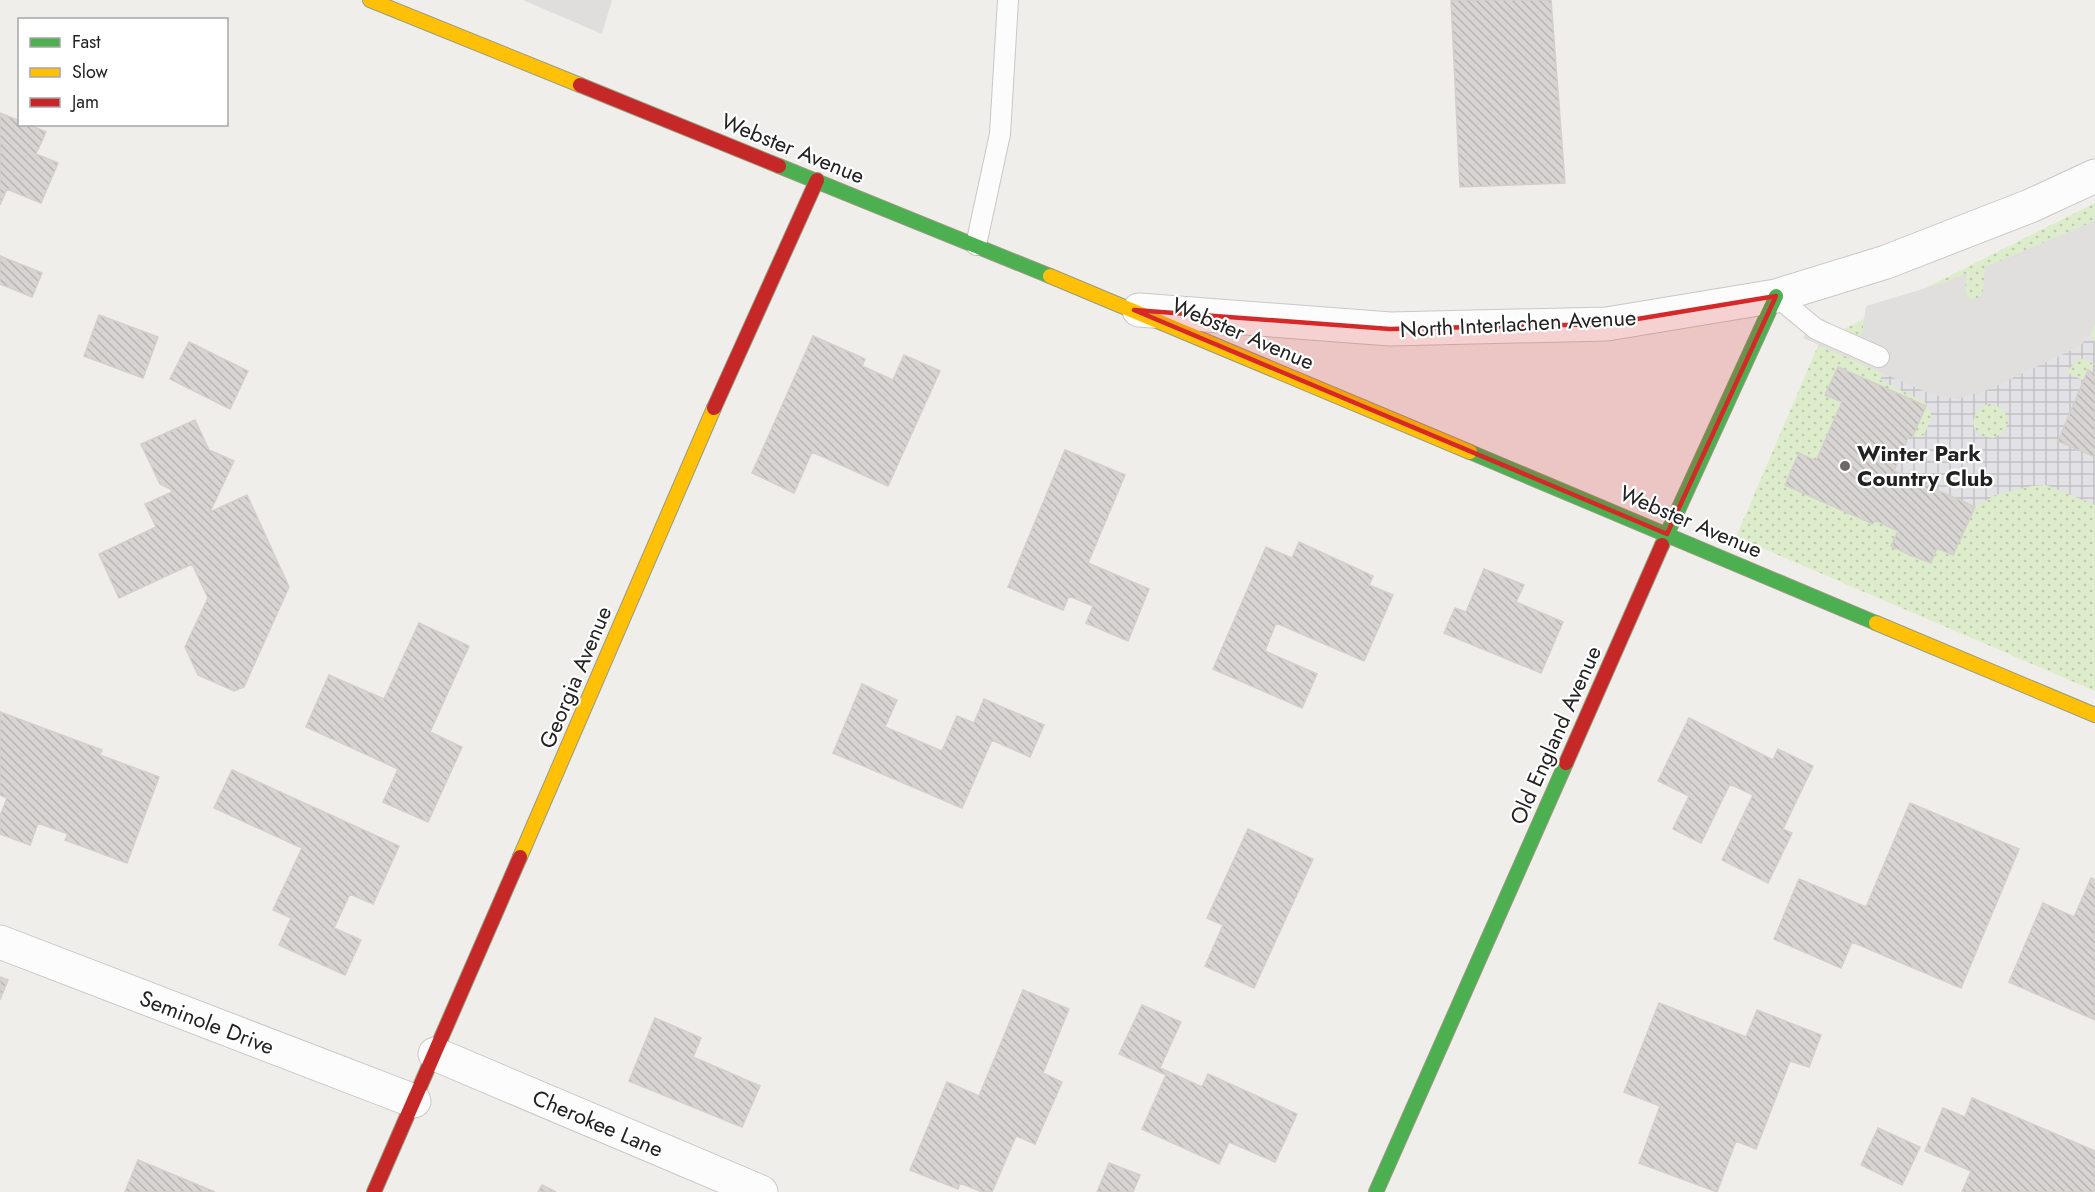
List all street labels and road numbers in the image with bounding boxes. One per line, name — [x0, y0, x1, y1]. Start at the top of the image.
street label: Webster Avenue — [717, 105, 869, 191]
street label: Webster Avenue — [1167, 289, 1319, 377]
street label: North Interlachen Avenue — [1399, 301, 1637, 345]
street label: Webster Avenue — [1615, 477, 1767, 565]
street label: Georgia Avenue — [531, 601, 619, 753]
street label: Old England Avenue — [1501, 640, 1609, 830]
street label: Seminole Drive — [135, 982, 279, 1062]
street label: Cherokee Lane — [528, 1081, 668, 1165]

